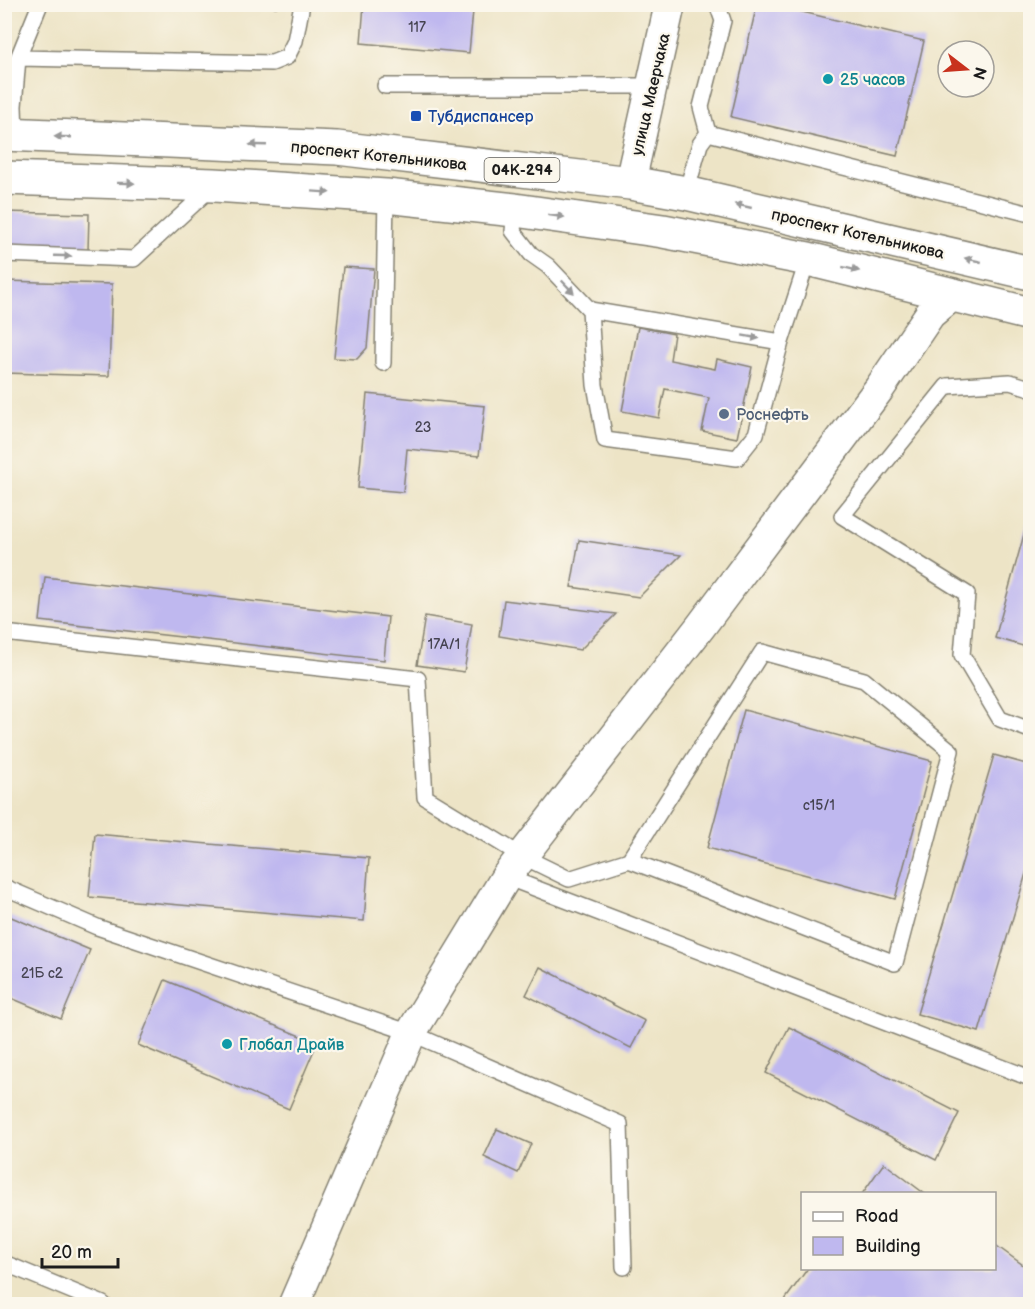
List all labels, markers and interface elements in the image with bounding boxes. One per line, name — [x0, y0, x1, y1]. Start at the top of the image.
house number: 117 — [408, 19, 426, 36]
street label: улица Маерчака — [628, 31, 675, 157]
north arrow — [936, 39, 996, 99]
text: N — [968, 64, 990, 81]
place label: 25 часов — [840, 71, 906, 90]
marker: 25 часов — [821, 72, 835, 86]
place label: Тубдиспансер — [428, 108, 534, 127]
marker: Тубдиспансер — [409, 109, 423, 123]
one-way arrow — [54, 132, 73, 141]
street label: проспект Котельникова — [290, 138, 468, 175]
one-way arrow — [249, 141, 268, 150]
road number: 04К-294 — [484, 158, 560, 182]
one-way arrow — [116, 178, 135, 187]
one-way arrow — [311, 187, 330, 196]
one-way arrow — [733, 201, 752, 211]
street label: проспект Котельникова — [769, 205, 947, 264]
one-way arrow — [547, 211, 566, 220]
one-way arrow — [53, 251, 72, 261]
one-way arrow — [964, 254, 983, 264]
one-way arrow — [842, 265, 861, 275]
one-way arrow — [561, 280, 575, 295]
one-way arrow — [742, 333, 761, 342]
place label: Роснефть — [736, 406, 809, 425]
marker: Роснефть — [717, 407, 731, 421]
house number: 23 — [415, 419, 431, 436]
house number: 17А/1 — [428, 636, 460, 653]
house number: с15/1 — [803, 797, 835, 814]
house number: 21Б с2 — [21, 965, 64, 982]
place label: Глобал Драйв — [239, 1036, 345, 1055]
marker: Глобал Драйв — [220, 1037, 234, 1051]
legend — [801, 1192, 996, 1270]
text: Road — [855, 1206, 899, 1227]
scale bar — [42, 1231, 118, 1269]
text: Building — [855, 1236, 921, 1257]
text: 20 m — [51, 1242, 92, 1263]

